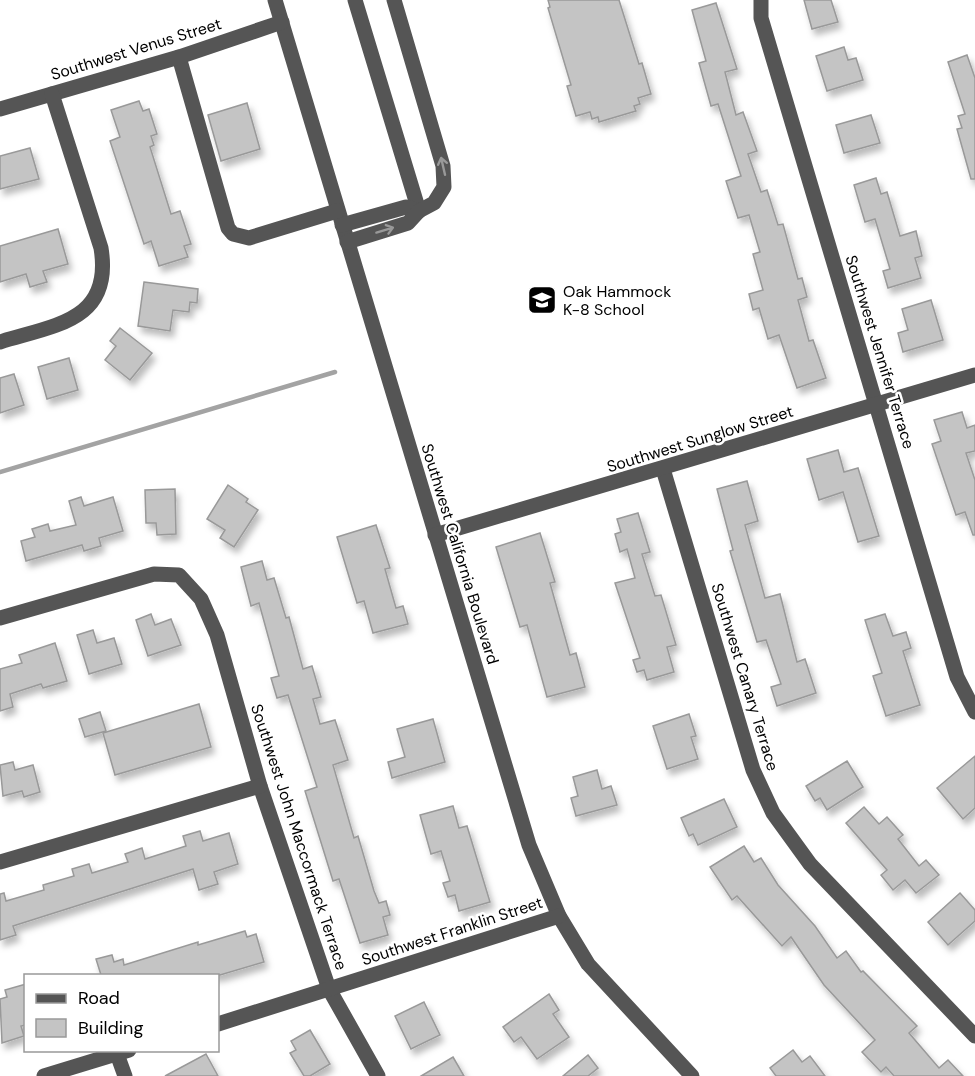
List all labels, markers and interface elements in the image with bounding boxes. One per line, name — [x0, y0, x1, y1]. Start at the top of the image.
street label: Southwest Venus Street — [48, 13, 224, 85]
one-way arrow — [436, 156, 448, 175]
one-way arrow — [375, 224, 394, 235]
street label: Southwest Jennifer Terrace — [840, 252, 920, 452]
place label: Oak Hammock K-8 School — [563, 281, 671, 320]
school or university icon: Oak Hammock K-8 School — [526, 284, 558, 316]
street label: Southwest Sunglow Street — [604, 401, 796, 477]
street label: Southwest California Boulevard — [416, 441, 504, 667]
street label: Southwest Canary Terrace — [706, 581, 784, 773]
street label: Southwest John Maccormack Terrace — [246, 701, 352, 973]
street label: Southwest Franklin Street — [359, 892, 545, 970]
legend — [24, 974, 219, 1052]
text: Road — [78, 986, 120, 1010]
text: Building — [78, 1016, 143, 1040]

